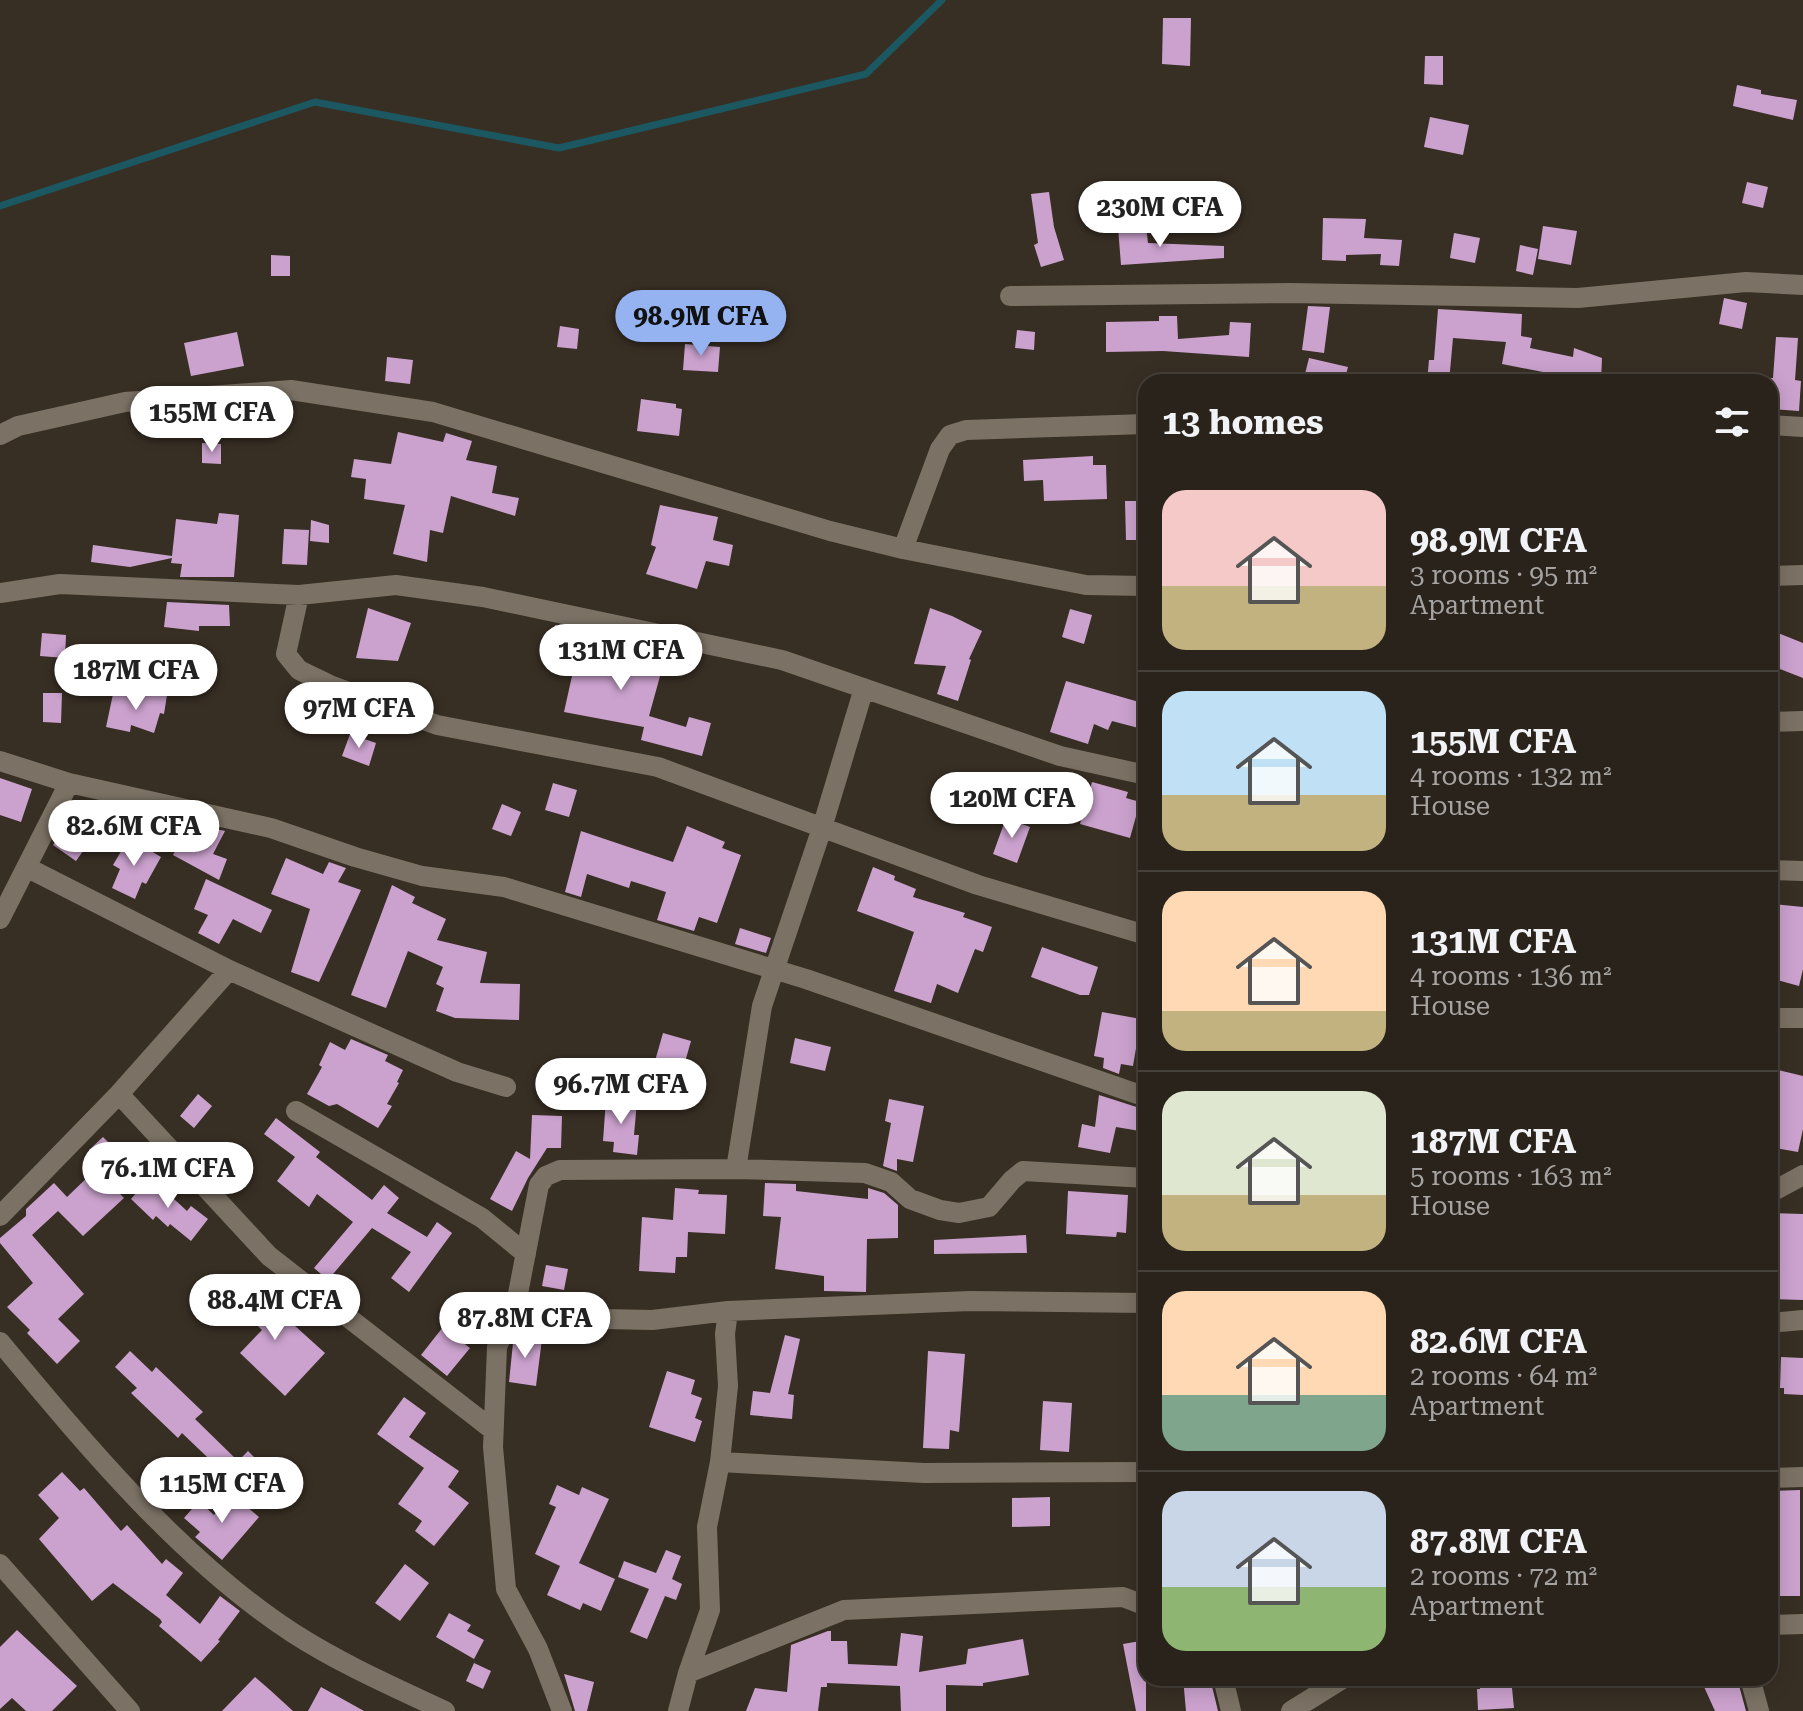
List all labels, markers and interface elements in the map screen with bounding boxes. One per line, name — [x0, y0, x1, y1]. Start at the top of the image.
pin: 230M CFA — [1077, 181, 1243, 249]
text: 230M CFA — [1096, 192, 1224, 222]
pin: 98.9M CFA — [609, 290, 793, 358]
text: 98.9M CFA — [633, 301, 769, 331]
pin: 155M CFA — [129, 386, 295, 454]
text: 155M CFA — [148, 397, 276, 427]
icon: filters — [1710, 400, 1754, 444]
text: 13 homes — [1162, 402, 1324, 442]
text: 98.9M CFA — [1410, 520, 1587, 560]
icon: home — [1226, 522, 1322, 618]
text: 3 rooms · 95 m² — [1410, 560, 1597, 590]
text: Apartment — [1410, 590, 1544, 620]
pin: 131M CFA — [538, 624, 704, 692]
text: 131M CFA — [557, 635, 685, 665]
pin: 187M CFA — [53, 644, 219, 712]
text: 187M CFA — [72, 655, 200, 685]
pin: 97M CFA — [285, 682, 433, 750]
text: 97M CFA — [303, 693, 415, 723]
text: 155M CFA — [1410, 721, 1576, 761]
icon: home — [1226, 723, 1322, 819]
text: 4 rooms · 132 m² — [1410, 761, 1612, 791]
pin: 120M CFA — [929, 772, 1095, 840]
text: 120M CFA — [948, 783, 1076, 813]
text: House — [1410, 791, 1490, 821]
pin: 82.6M CFA — [42, 800, 226, 868]
text: 82.6M CFA — [66, 811, 202, 841]
text: 131M CFA — [1410, 921, 1576, 961]
icon: home — [1226, 923, 1322, 1019]
text: 4 rooms · 136 m² — [1410, 961, 1612, 991]
text: House — [1410, 991, 1490, 1021]
pin: 96.7M CFA — [529, 1058, 713, 1126]
text: 96.7M CFA — [553, 1069, 689, 1099]
text: 187M CFA — [1410, 1121, 1576, 1161]
icon: home — [1226, 1123, 1322, 1219]
pin: 76.1M CFA — [76, 1142, 260, 1210]
text: 76.1M CFA — [100, 1153, 236, 1183]
text: 5 rooms · 163 m² — [1410, 1161, 1612, 1191]
text: House — [1410, 1191, 1490, 1221]
pin: 88.4M CFA — [183, 1274, 367, 1342]
text: 88.4M CFA — [207, 1285, 343, 1315]
pin: 87.8M CFA — [433, 1292, 617, 1360]
text: 87.8M CFA — [457, 1303, 593, 1333]
text: 82.6M CFA — [1410, 1321, 1587, 1361]
icon: home — [1226, 1323, 1322, 1419]
text: 2 rooms · 64 m² — [1410, 1361, 1597, 1391]
text: Apartment — [1410, 1391, 1544, 1421]
pin: 115M CFA — [139, 1457, 305, 1525]
text: 115M CFA — [158, 1468, 286, 1498]
text: 87.8M CFA — [1410, 1521, 1587, 1561]
icon: home — [1226, 1523, 1322, 1619]
text: 2 rooms · 72 m² — [1410, 1561, 1597, 1591]
text: Apartment — [1410, 1591, 1544, 1621]

